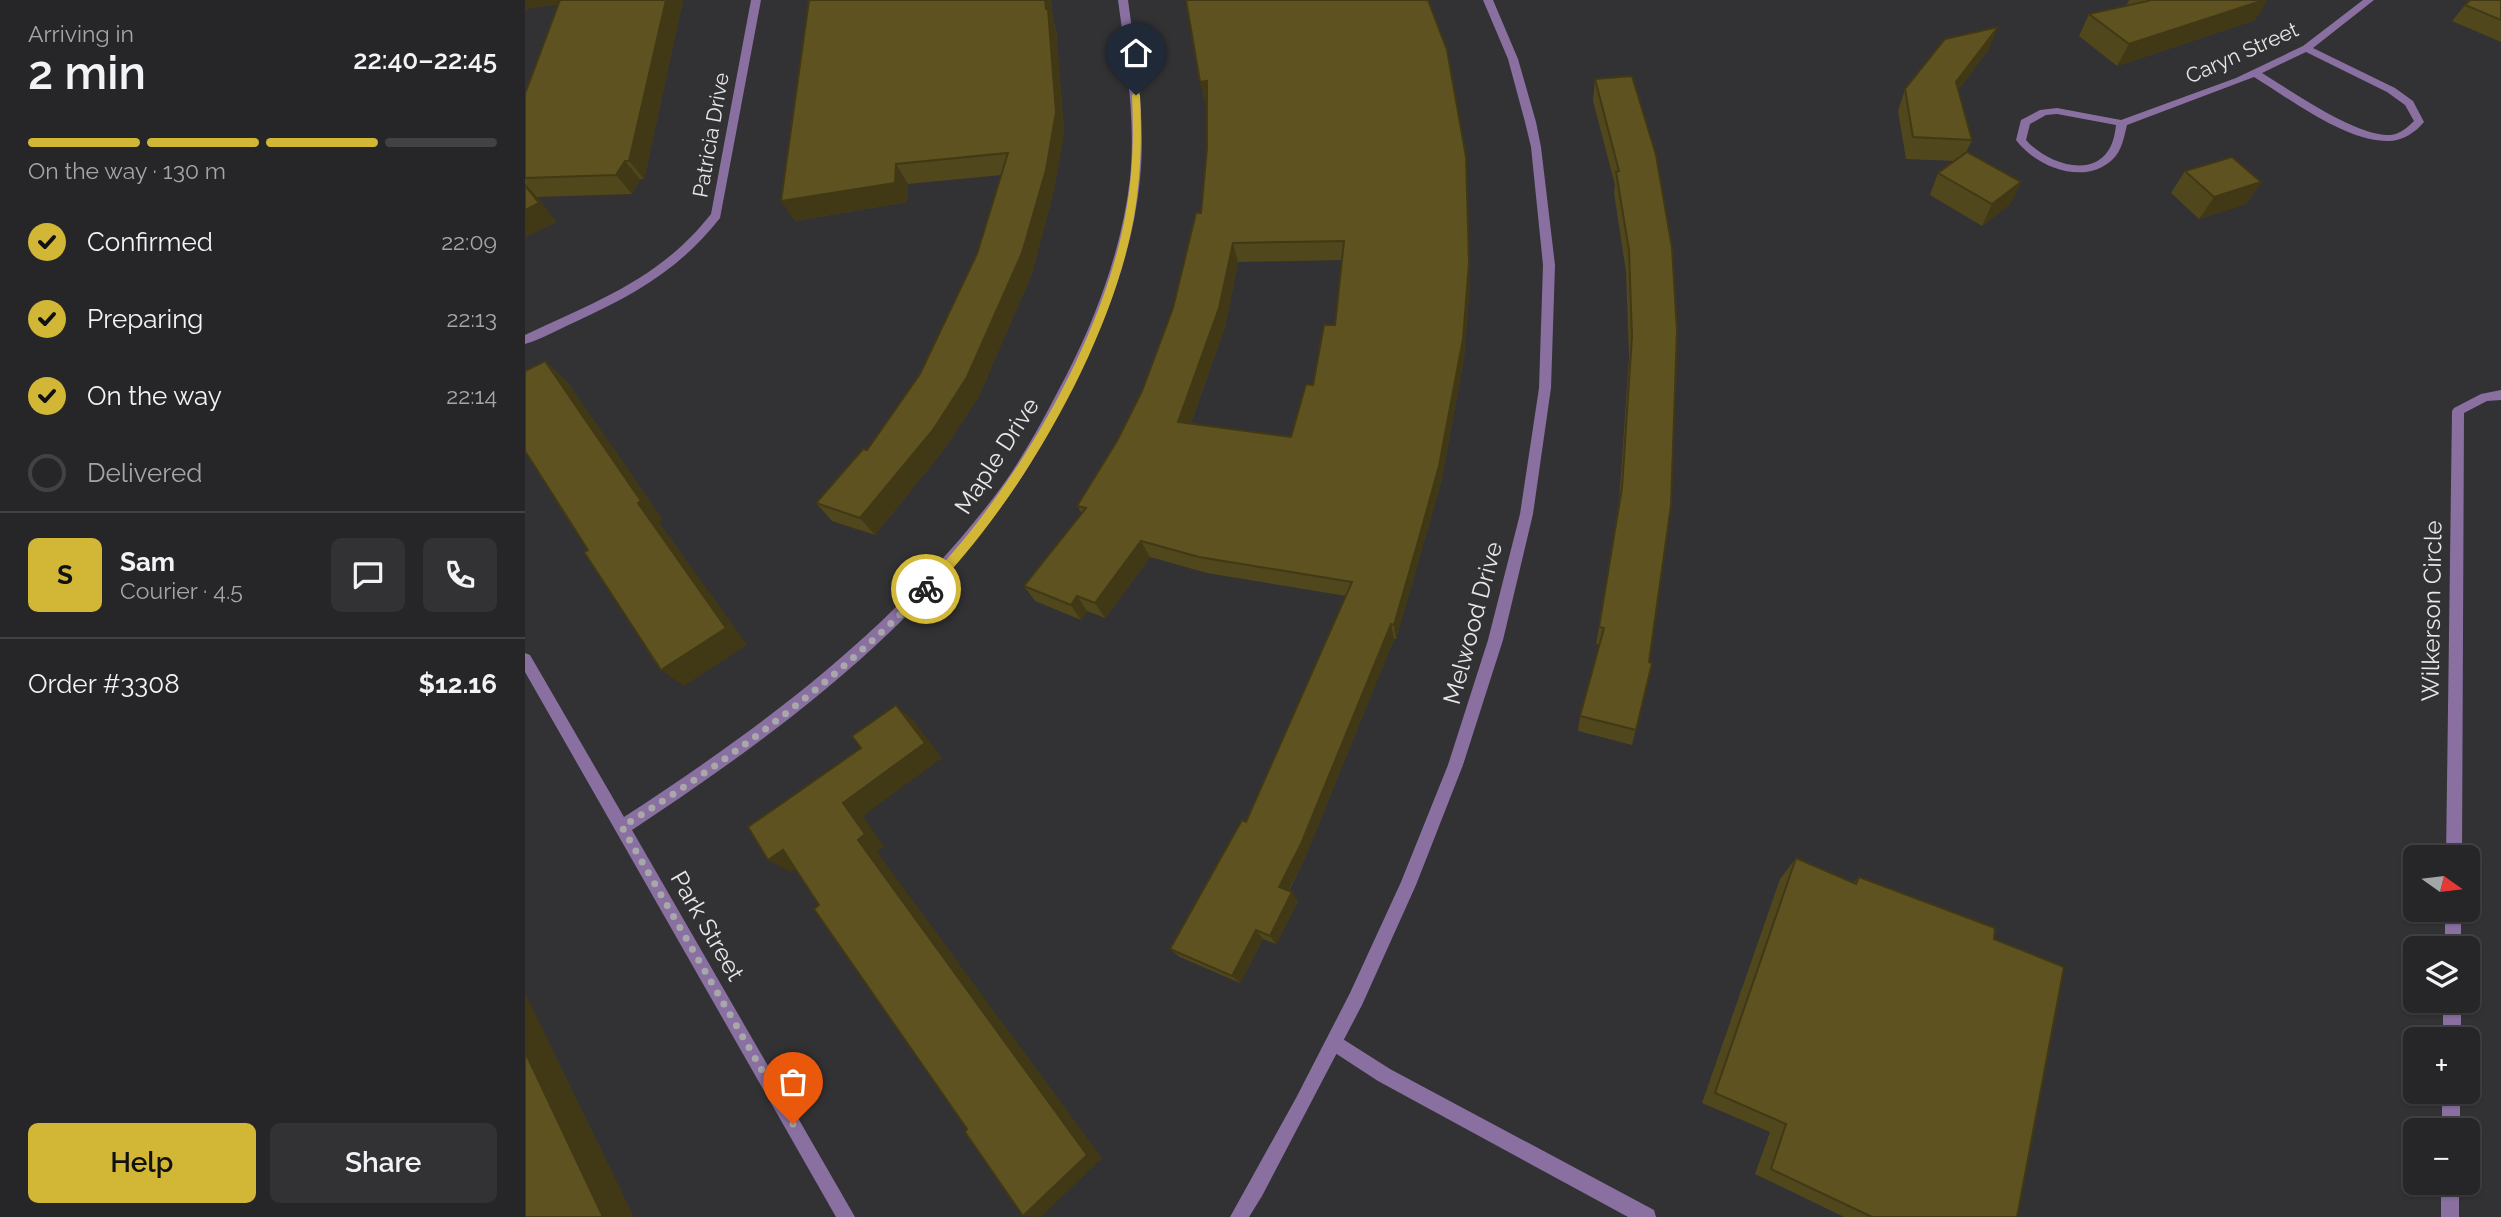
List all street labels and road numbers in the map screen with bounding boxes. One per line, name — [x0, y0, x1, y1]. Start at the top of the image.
street label: Caryn Street — [2182, 17, 2302, 88]
street label: Patricia Drive — [687, 71, 734, 199]
street label: Maple Drive — [948, 392, 1045, 519]
street label: Wilkerson Circle — [2415, 520, 2448, 702]
street label: Melwood Drive — [1437, 538, 1508, 707]
street label: Park Street — [664, 866, 750, 986]

